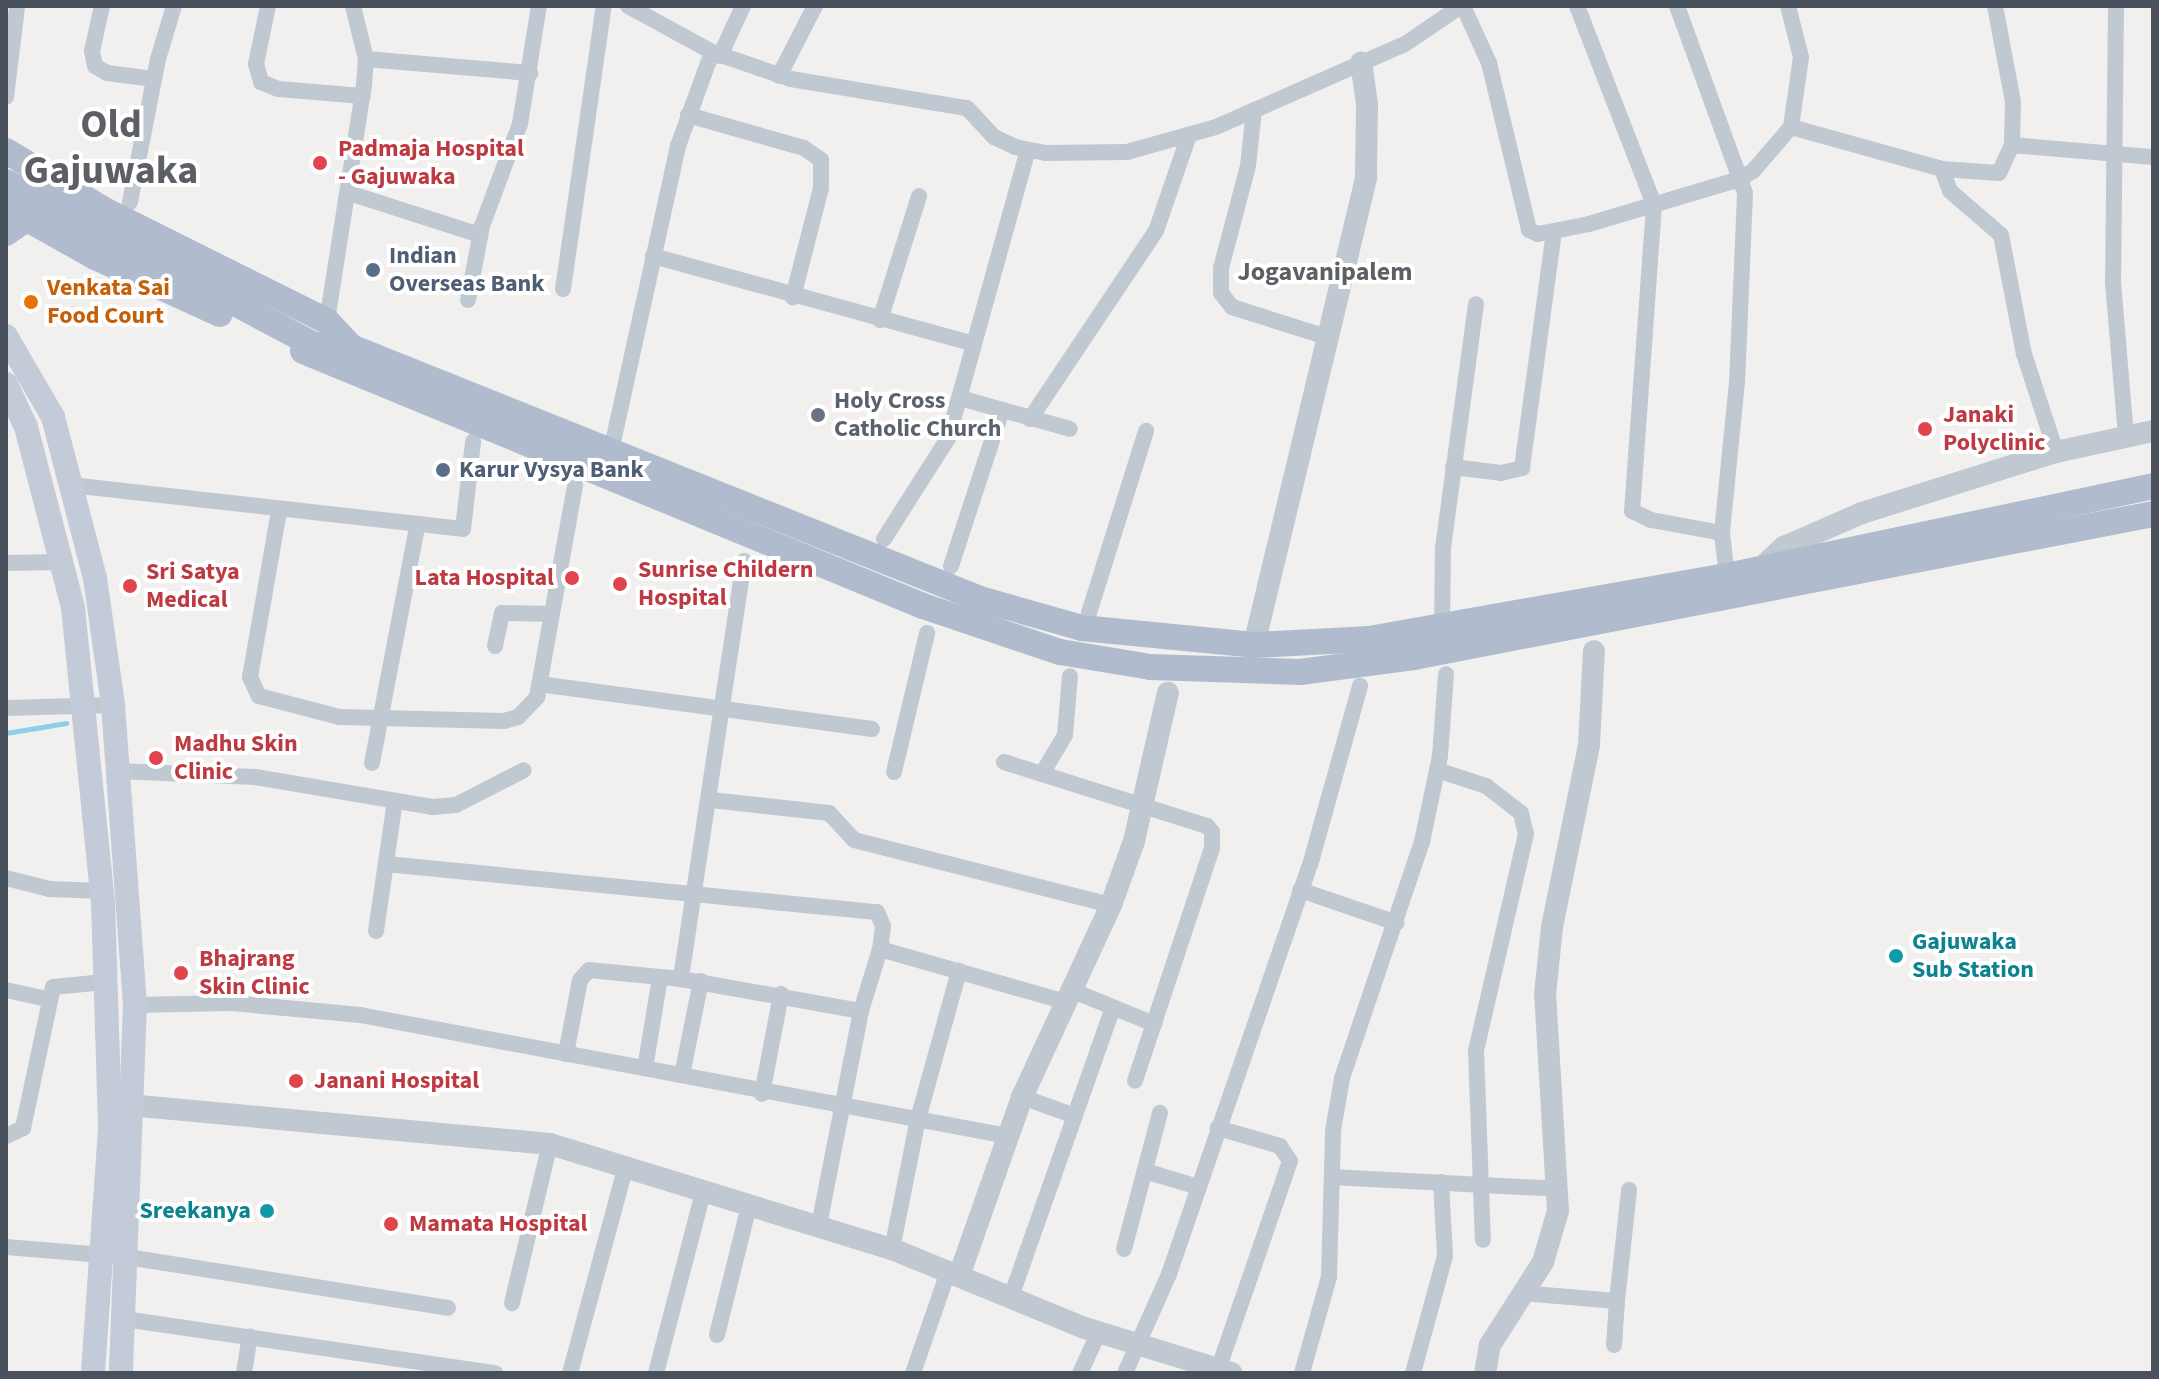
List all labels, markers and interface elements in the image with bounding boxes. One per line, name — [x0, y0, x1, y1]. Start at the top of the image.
district label: Old Gajuwaka — [24, 101, 198, 195]
place label: Padmaja Hospital - Gajuwaka — [338, 135, 524, 191]
marker: Padmaja Hospital - Gajuwaka — [309, 152, 331, 174]
place label: Indian Overseas Bank — [389, 242, 544, 298]
district label: Jogavanipalem — [1237, 256, 1413, 288]
marker: Indian Overseas Bank — [364, 261, 382, 279]
place label: Venkata Sai Food Court — [47, 274, 170, 330]
marker: Venkata Sai Food Court — [22, 293, 40, 311]
place label: Holy Cross Catholic Church — [834, 387, 1001, 443]
place label: Janaki Polyclinic — [1943, 401, 2046, 457]
marker: Holy Cross Catholic Church — [809, 406, 827, 424]
marker: Janaki Polyclinic — [1914, 418, 1936, 440]
place label: Karur Vysya Bank — [459, 456, 644, 484]
marker: Karur Vysya Bank — [434, 461, 452, 479]
place label: Sunrise Childern Hospital — [638, 556, 813, 612]
place label: Sri Satya Medical — [146, 558, 240, 614]
place label: Lata Hospital — [415, 564, 554, 592]
marker: Lata Hospital — [561, 567, 583, 589]
marker: Sunrise Childern Hospital — [609, 573, 631, 595]
marker: Sri Satya Medical — [121, 577, 139, 595]
place label: Madhu Skin Clinic — [174, 730, 298, 786]
marker: Madhu Skin Clinic — [145, 747, 167, 769]
place label: Gajuwaka Sub Station — [1912, 928, 2034, 984]
place label: Bhajrang Skin Clinic — [199, 945, 310, 1001]
marker: Gajuwaka Sub Station — [1887, 947, 1905, 965]
marker: Bhajrang Skin Clinic — [170, 962, 192, 984]
place label: Janani Hospital — [314, 1067, 479, 1095]
marker: Janani Hospital — [285, 1070, 307, 1092]
place label: Sreekanya — [140, 1197, 251, 1225]
marker: Sreekanya — [258, 1202, 276, 1220]
place label: Mamata Hospital — [409, 1210, 587, 1238]
marker: Mamata Hospital — [380, 1213, 402, 1235]

